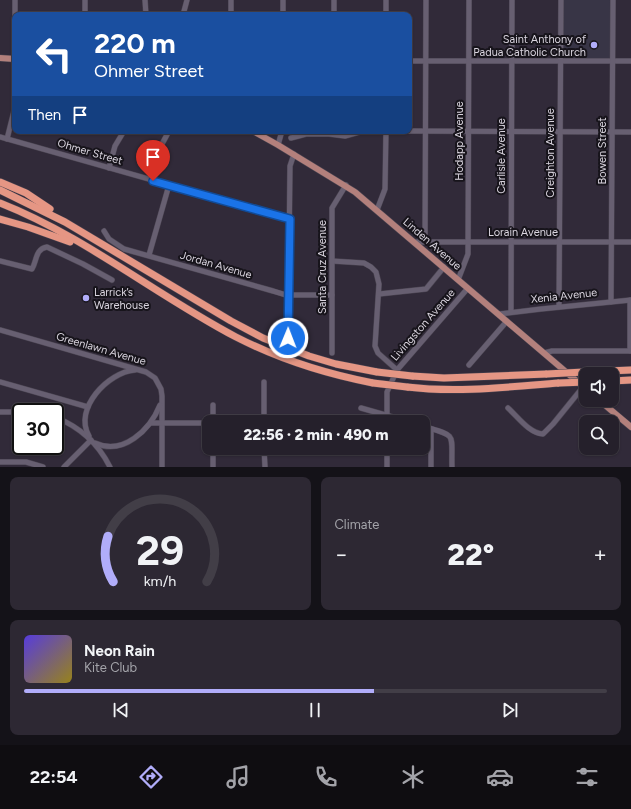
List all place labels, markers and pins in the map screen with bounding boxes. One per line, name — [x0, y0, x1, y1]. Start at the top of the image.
place label: Saint Anthony of Padua Catholic Church — [473, 33, 587, 59]
marker: Saint Anthony of Padua Catholic Church — [589, 40, 599, 50]
pin — [136, 140, 170, 181]
place label: Larrick’s Warehouse — [94, 286, 149, 312]
marker: Larrick’s Warehouse — [81, 293, 91, 303]

